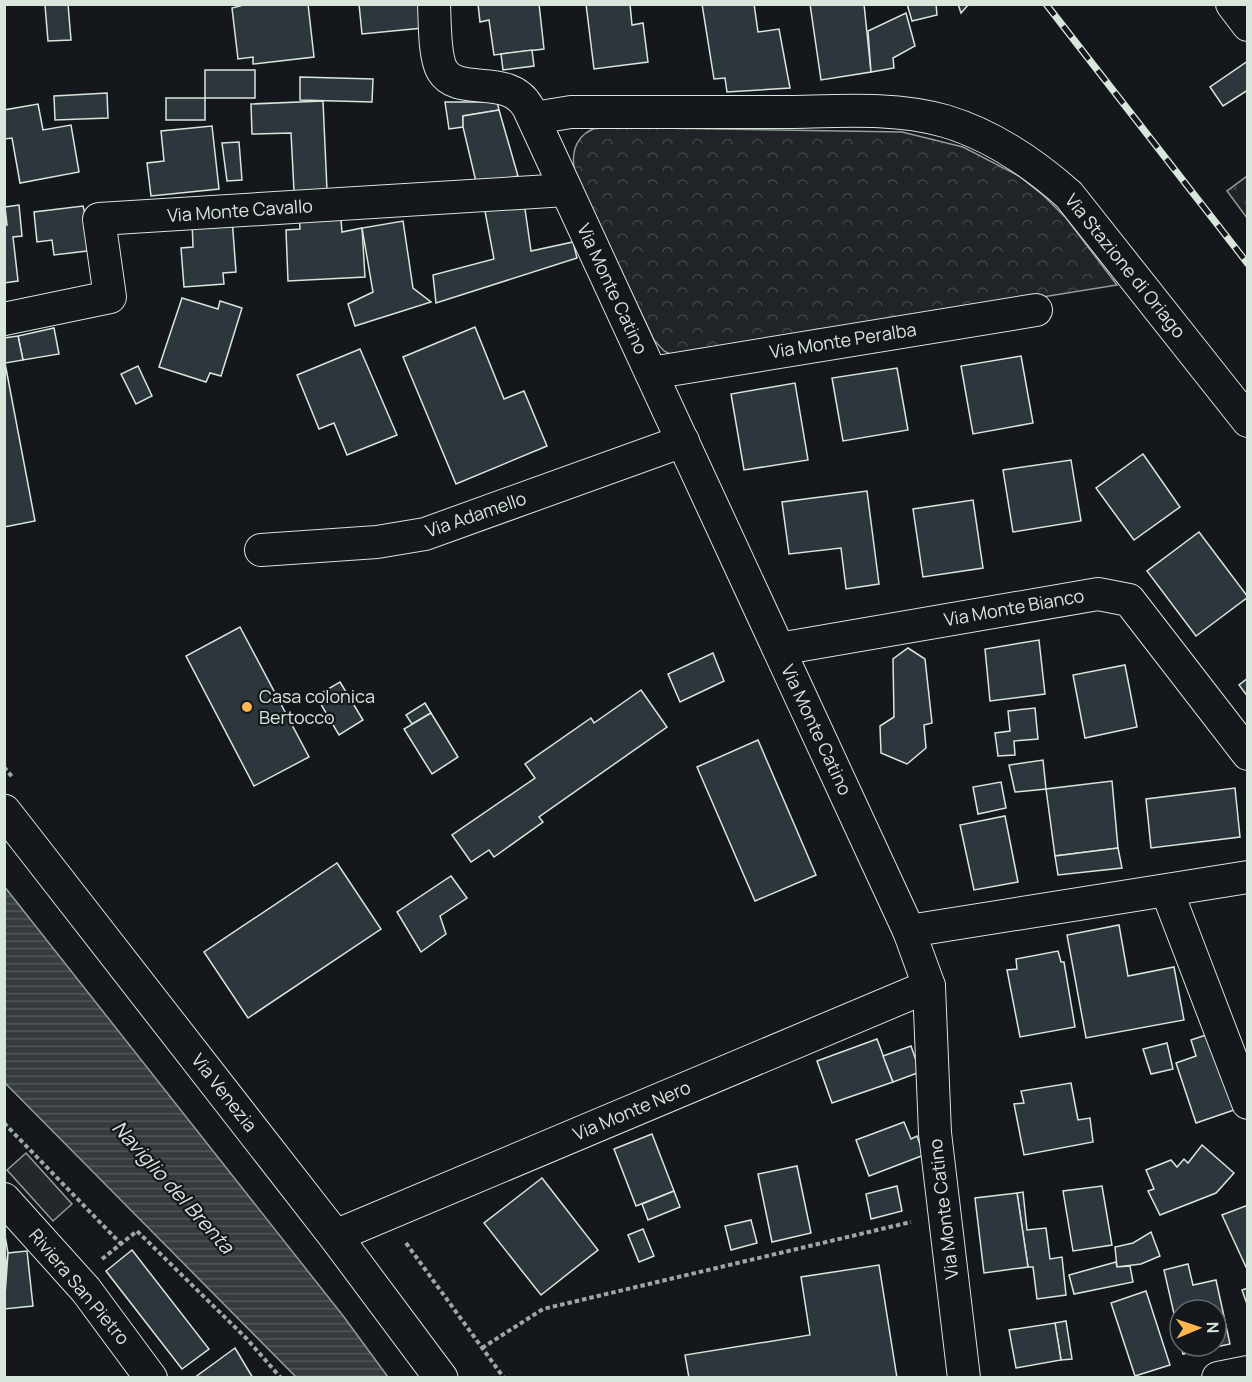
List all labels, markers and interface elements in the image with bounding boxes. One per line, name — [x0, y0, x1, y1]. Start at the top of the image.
street label: Via Stazione di Oriago — [1060, 188, 1192, 343]
street label: Via Monte Cavallo — [166, 193, 314, 227]
street label: Via Monte Catino — [572, 219, 654, 358]
street label: Via Monte Peralba — [768, 317, 918, 363]
street label: Via Adamello — [422, 486, 529, 543]
street label: Via Monte Bianco — [942, 583, 1086, 631]
street label: Via Monte Catino — [776, 660, 858, 799]
place label: Casa colonica Bertocco — [259, 684, 375, 729]
marker: Casa colonica Bertocco — [240, 700, 254, 714]
street label: Via Venezia — [187, 1048, 263, 1137]
street label: Via Monte Nero — [569, 1075, 694, 1146]
water label: Naviglio del Brenta — [106, 1114, 241, 1260]
street label: Via Monte Catino — [922, 1138, 964, 1281]
street label: Riviera San Pietro — [24, 1223, 135, 1349]
north arrow — [1168, 1298, 1228, 1358]
text: N — [1202, 1321, 1224, 1334]

